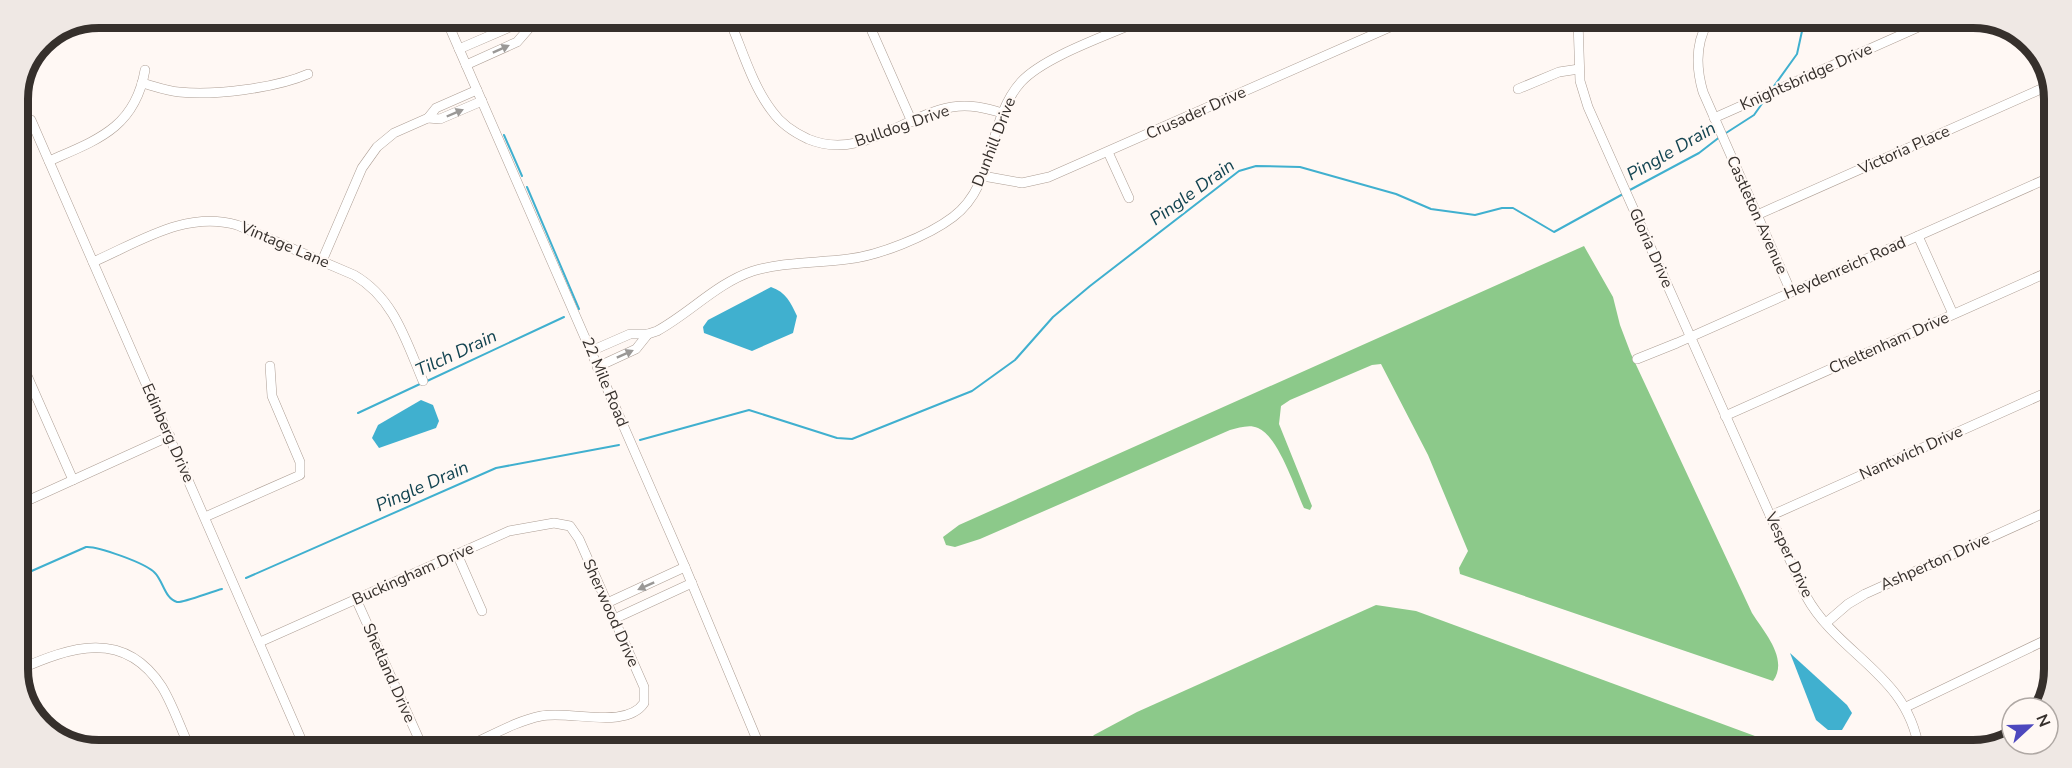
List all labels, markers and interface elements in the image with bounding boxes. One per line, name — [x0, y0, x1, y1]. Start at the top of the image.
street label: Knightsbridge Drive — [1736, 38, 1876, 116]
one-way arrow — [493, 45, 510, 54]
street label: Crusader Drive — [1143, 81, 1249, 145]
street label: Dunhill Drive — [967, 94, 1021, 190]
street label: Bulldog Drive — [852, 100, 952, 152]
one-way arrow — [447, 108, 465, 118]
water label: Pingle Drain — [1622, 116, 1720, 186]
street label: Victoria Place — [1854, 120, 1953, 180]
street label: Castleton Avenue — [1721, 152, 1793, 278]
water label: Pingle Drain — [1145, 153, 1239, 231]
street label: Gloria Drive — [1624, 205, 1678, 291]
street label: Vintage Lane — [236, 216, 333, 274]
street label: Heydenreich Road — [1781, 231, 1909, 305]
street label: Cheltenham Drive — [1825, 307, 1953, 379]
water label: Tilch Drain — [411, 324, 501, 382]
street label: 22 Mile Road — [576, 334, 634, 430]
one-way arrow — [617, 350, 634, 359]
street label: Edinberg Drive — [136, 380, 200, 486]
street label: Nantwich Drive — [1856, 420, 1966, 486]
water label: Pingle Drain — [372, 455, 472, 517]
street label: Vesper Drive — [1759, 508, 1818, 601]
street label: Ashperton Drive — [1877, 528, 1993, 596]
street label: Buckingham Drive — [349, 537, 477, 611]
street label: Sherwood Drive — [577, 555, 645, 671]
one-way arrow — [637, 581, 655, 591]
street label: Shetland Drive — [357, 620, 421, 726]
north arrow — [2000, 696, 2060, 756]
text: N — [2031, 711, 2055, 730]

